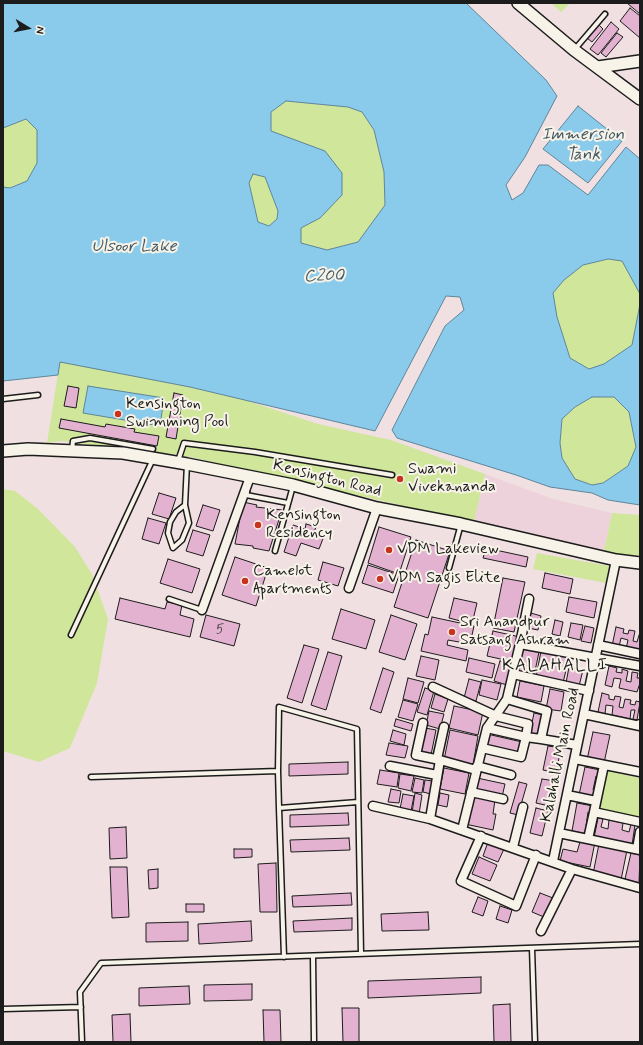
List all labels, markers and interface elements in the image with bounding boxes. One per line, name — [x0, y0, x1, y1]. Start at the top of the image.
north arrow — [8, 8, 48, 48]
text: N — [32, 25, 47, 35]
water label: Immersion Tank — [542, 125, 624, 165]
water label: Ulsoor Lake — [92, 237, 176, 257]
water label: C200 — [303, 266, 345, 288]
place label: Kensington Swimming Pool — [126, 395, 228, 433]
marker: Kensington Swimming Pool — [113, 409, 123, 419]
street label: Kensington Road — [271, 456, 383, 502]
place label: Swami Vivekananda — [408, 460, 496, 498]
marker: Swami Vivekananda — [395, 474, 405, 484]
place label: Kensington Residency — [266, 506, 341, 544]
marker: Kensington Residency — [253, 520, 263, 530]
place label: VDM Lakeview — [397, 540, 499, 560]
marker: VDM Lakeview — [384, 545, 394, 555]
place label: Camelot Apartments — [253, 562, 332, 600]
place label: VDM Sagis Elite — [388, 569, 501, 589]
marker: VDM Sagis Elite — [375, 574, 385, 584]
marker: Camelot Apartments — [240, 576, 250, 586]
place label: Sri Anandpur Satsang Ashram — [460, 613, 570, 651]
house number: 5 — [216, 622, 224, 638]
marker: Sri Anandpur Satsang Ashram — [447, 627, 457, 637]
district label: KALAHALLI — [504, 656, 606, 676]
street label: Kalahalli Main Road — [537, 686, 585, 824]

